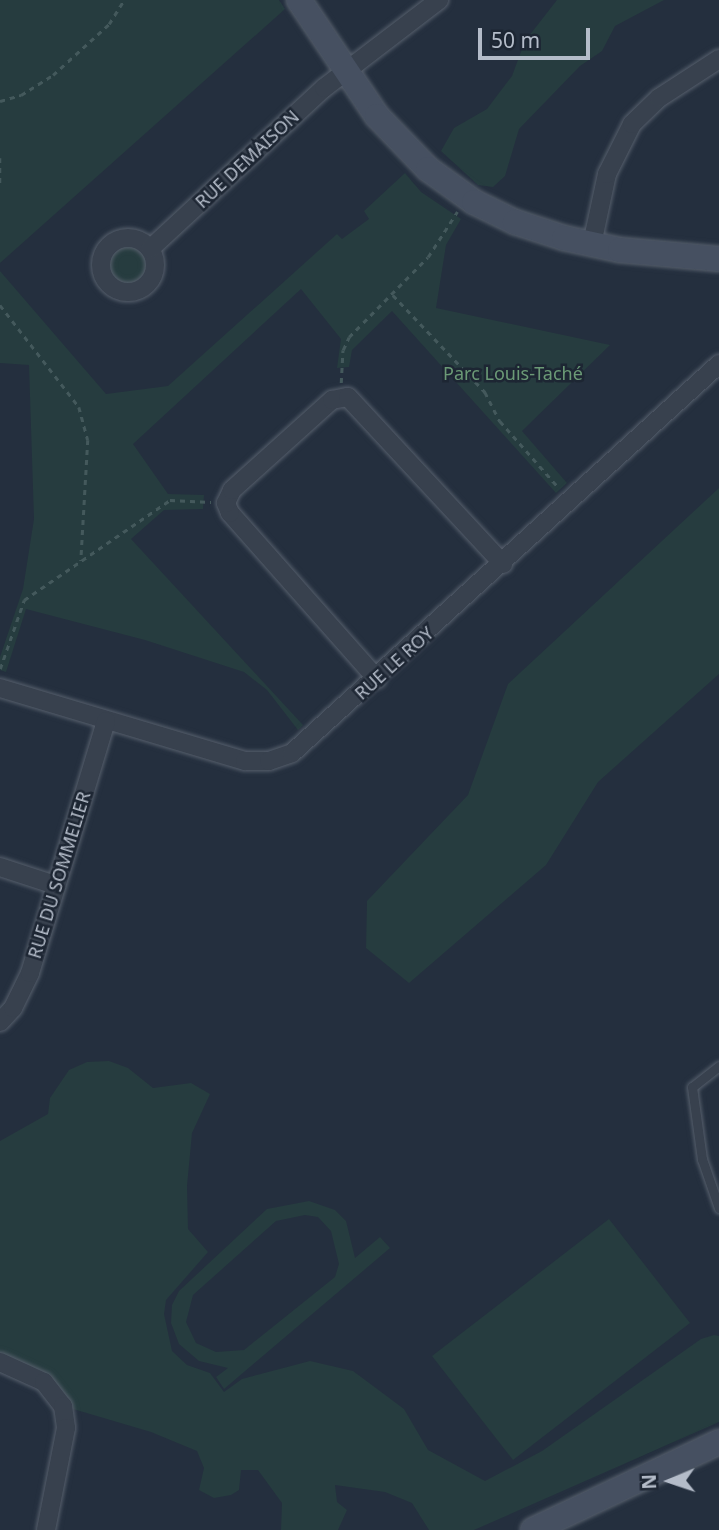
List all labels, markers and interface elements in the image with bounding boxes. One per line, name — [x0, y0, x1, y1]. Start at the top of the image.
scale bar — [481, 14, 593, 58]
text: 50 m — [491, 26, 540, 54]
street label: RUE DEMAISON — [191, 105, 303, 213]
park label: Parc Louis-Taché — [443, 362, 583, 384]
street label: RUE LE ROY — [350, 622, 438, 704]
street label: RUE DU SOMMELIER — [23, 789, 95, 961]
north arrow — [635, 1446, 705, 1516]
text: N — [636, 1474, 662, 1490]

